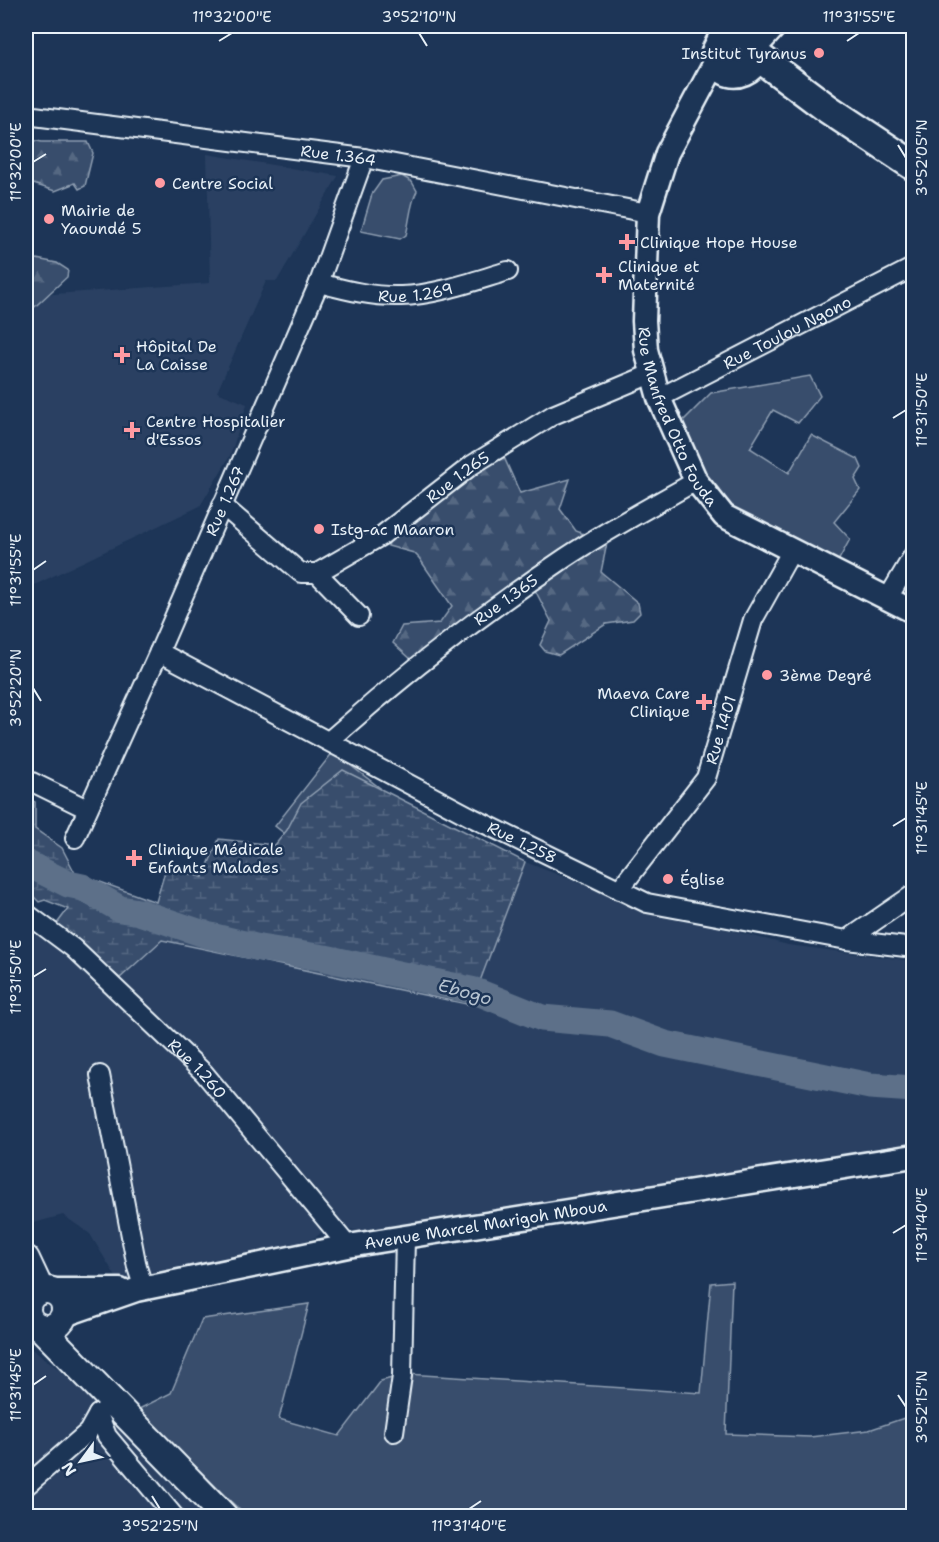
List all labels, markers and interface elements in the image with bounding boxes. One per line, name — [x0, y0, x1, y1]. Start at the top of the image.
text: 11°32'00"E — [192, 7, 272, 27]
text: 3°52'10"N — [382, 7, 456, 27]
text: 11°31'55"E — [823, 7, 895, 27]
place label: Institut Tyranus — [682, 43, 807, 64]
marker: Institut Tyranus — [812, 46, 826, 60]
text: 3°52'05"N — [912, 119, 932, 197]
text: 11°32'00"E — [6, 122, 26, 202]
street label: Rue 1.364 — [299, 140, 378, 171]
place label: Centre Social — [172, 173, 273, 194]
marker: Centre Social — [153, 176, 167, 190]
place label: Mairie de Yaoundé 5 — [61, 200, 142, 239]
marker: Mairie de Yaoundé 5 — [42, 212, 56, 226]
place label: Clinique Hope House — [640, 232, 797, 253]
marker: Clinique Hope House — [618, 233, 636, 251]
place label: Clinique et Maternité — [618, 256, 700, 295]
marker: Clinique et Maternité — [595, 266, 613, 284]
street label: Rue 1.269 — [377, 277, 455, 307]
street label: Rue Toulou Ngono — [719, 291, 855, 374]
street label: Rue Manfred Otto Fouda — [634, 326, 723, 511]
place label: Hôpital De La Caisse — [136, 336, 217, 375]
marker: Hôpital De La Caisse — [113, 346, 131, 364]
text: 11°31'50"E — [912, 373, 932, 447]
place label: Centre Hospitalier d'Essos — [146, 411, 286, 450]
marker: Centre Hospitalier d'Essos — [123, 421, 141, 439]
street label: Rue 1.265 — [422, 446, 493, 508]
street label: Rue 1.267 — [200, 462, 249, 539]
place label: Istg-ac Maaron — [331, 519, 455, 540]
marker: Istg-ac Maaron — [312, 522, 326, 536]
text: 11°31'55"E — [6, 534, 26, 606]
street label: Rue 1.365 — [469, 569, 542, 630]
text: 3°52'20"N — [6, 649, 26, 727]
place label: 3ème Degré — [779, 665, 872, 686]
marker: 3ème Degré — [760, 668, 774, 682]
place label: Maeva Care Clinique — [597, 683, 690, 722]
marker: Maeva Care Clinique — [695, 693, 713, 711]
street label: Rue 1.401 — [700, 693, 740, 767]
text: 11°31'45"E — [912, 781, 932, 855]
street label: Rue 1.258 — [484, 816, 561, 868]
place label: Clinique Médicale Enfants Malades — [148, 839, 284, 878]
marker: Clinique Médicale Enfants Malades — [125, 849, 143, 867]
place label: Église — [680, 869, 725, 890]
marker: Église — [661, 872, 675, 886]
text: 11°31'50"E — [6, 940, 26, 1014]
water label: Ebogo — [435, 973, 495, 1011]
street label: Rue 1.260 — [164, 1034, 231, 1103]
text: 11°31'40"E — [912, 1187, 932, 1263]
street label: Avenue Marcel Marigoh Mboua — [363, 1194, 608, 1254]
text: 11°31'45"E — [6, 1348, 26, 1422]
text: 3°52'15"N — [912, 1370, 932, 1444]
north arrow — [51, 1431, 111, 1491]
text: N — [57, 1458, 81, 1480]
text: 3°52'25"N — [121, 1516, 199, 1536]
text: 11°31'40"E — [431, 1516, 507, 1536]

